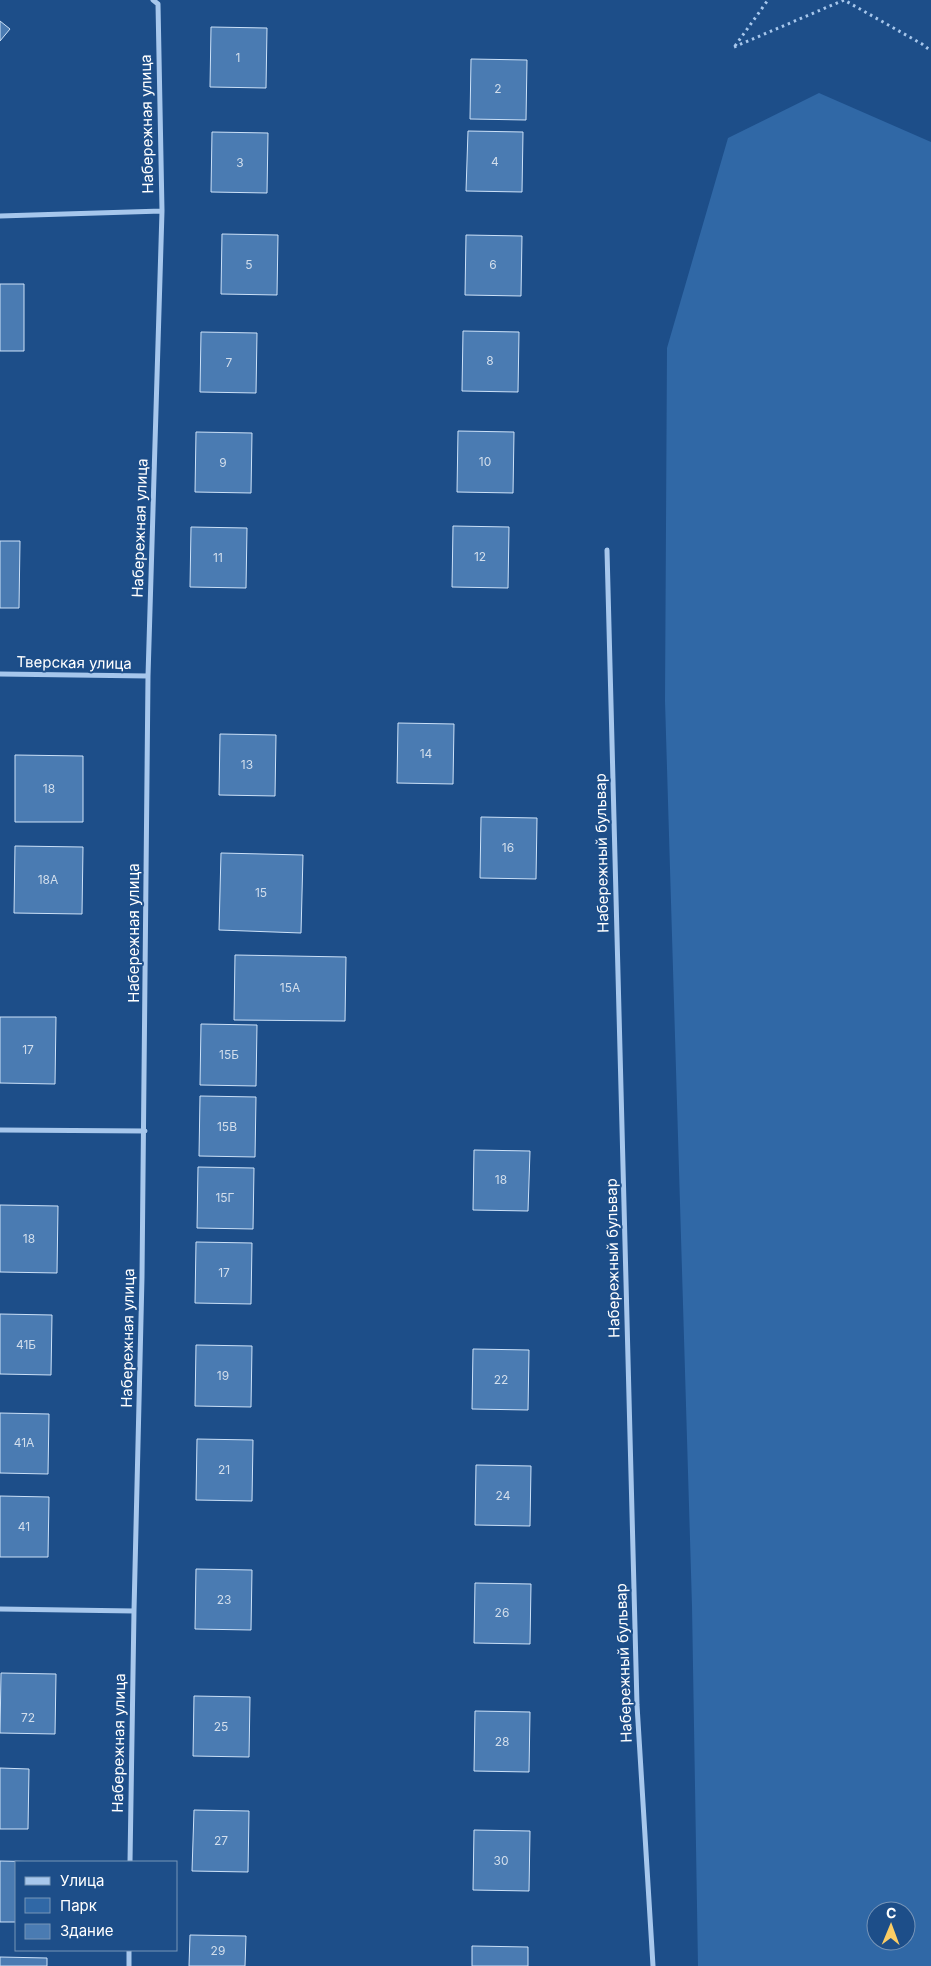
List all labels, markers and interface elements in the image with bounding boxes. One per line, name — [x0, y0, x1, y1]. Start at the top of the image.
house number: 1 — [236, 50, 240, 65]
street label: Набережная улица — [136, 54, 157, 194]
house number: 2 — [494, 81, 502, 96]
house number: 4 — [491, 154, 499, 169]
house number: 3 — [236, 155, 244, 170]
house number: 5 — [245, 257, 253, 272]
house number: 6 — [489, 257, 497, 272]
house number: 8 — [486, 353, 494, 368]
house number: 7 — [226, 355, 233, 370]
house number: 10 — [479, 454, 491, 469]
house number: 9 — [219, 455, 227, 470]
street label: Набережная улица — [128, 458, 151, 598]
house number: 12 — [474, 549, 486, 564]
house number: 11 — [213, 550, 223, 565]
street label: Тверская улица — [16, 652, 132, 673]
house number: 14 — [420, 746, 433, 761]
house number: 13 — [241, 757, 253, 772]
street label: Набережный бульвар — [591, 773, 612, 933]
house number: 18 — [43, 781, 55, 796]
house number: 16 — [502, 840, 514, 855]
street label: Набережная улица — [124, 863, 143, 1003]
house number: 18А — [38, 872, 58, 887]
house number: 15 — [255, 885, 267, 900]
house number: 15А — [280, 980, 300, 995]
house number: 17 — [22, 1042, 34, 1057]
house number: 15Б — [219, 1047, 239, 1062]
house number: 15В — [217, 1119, 237, 1134]
house number: 18 — [495, 1172, 507, 1187]
street label: Набережный бульвар — [602, 1178, 623, 1338]
house number: 15Г — [215, 1190, 235, 1205]
house number: 18 — [23, 1231, 35, 1246]
house number: 17 — [218, 1265, 230, 1280]
street label: Набережная улица — [117, 1268, 138, 1408]
house number: 41Б — [16, 1337, 36, 1352]
house number: 19 — [217, 1368, 229, 1383]
house number: 22 — [494, 1372, 508, 1387]
house number: 41А — [14, 1435, 34, 1450]
house number: 21 — [218, 1462, 230, 1477]
house number: 24 — [496, 1488, 511, 1503]
house number: 41 — [18, 1519, 30, 1534]
street label: Набережный бульвар — [611, 1583, 636, 1743]
house number: 23 — [217, 1592, 231, 1607]
house number: 26 — [495, 1605, 509, 1620]
street label: Набережная улица — [108, 1673, 129, 1813]
house number: 72 — [21, 1710, 35, 1725]
house number: 25 — [214, 1719, 228, 1734]
house number: 28 — [495, 1734, 509, 1749]
house number: 27 — [214, 1833, 228, 1848]
house number: 30 — [494, 1853, 508, 1868]
legend — [15, 1861, 178, 1951]
text: Улица — [60, 1871, 104, 1890]
text: Парк — [60, 1896, 97, 1915]
north arrow — [866, 1901, 916, 1951]
text: С — [886, 1904, 897, 1921]
text: Здание — [60, 1921, 114, 1940]
house number: 29 — [211, 1943, 225, 1958]

